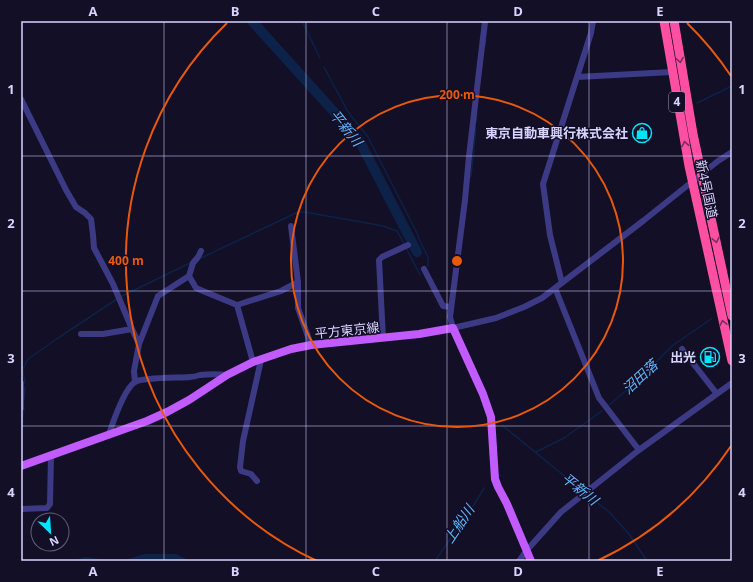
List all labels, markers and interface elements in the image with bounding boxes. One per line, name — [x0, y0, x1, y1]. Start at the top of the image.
text: A — [89, 2, 98, 20]
text: B — [231, 2, 240, 20]
text: C — [372, 2, 380, 20]
text: D — [513, 2, 523, 20]
text: E — [656, 2, 664, 20]
one-way arrow — [675, 56, 684, 63]
text: 1 — [7, 80, 15, 98]
text: 1 — [738, 80, 746, 98]
text: 200 m — [439, 86, 475, 103]
road number: 4 — [669, 92, 685, 112]
water label: 平新川 — [326, 105, 368, 152]
shop icon: 東京自動車興行株式会社 — [631, 122, 653, 144]
place label: 東京自動車興行株式会社 — [485, 124, 628, 142]
one-way arrow — [681, 140, 689, 147]
street label: 新4号国道 — [692, 158, 722, 220]
text: 2 — [7, 214, 15, 232]
text: 2 — [738, 214, 746, 232]
one-way arrow — [711, 237, 719, 243]
text: 400 m — [108, 252, 144, 269]
centre of rings — [450, 254, 464, 268]
street label: 平方東京線 — [314, 318, 380, 342]
one-way arrow — [720, 320, 728, 326]
fuel station icon: 出光 — [699, 346, 721, 368]
place label: 出光 — [670, 348, 696, 366]
text: 3 — [7, 349, 15, 367]
text: 3 — [738, 349, 746, 367]
water label: 沼田落 — [618, 354, 663, 398]
water label: 平新川 — [558, 468, 604, 510]
text: 4 — [7, 483, 15, 501]
text: 4 — [738, 483, 746, 501]
water label: 上船川 — [439, 499, 479, 546]
north arrow — [30, 512, 70, 552]
text: N — [47, 533, 62, 550]
text: A — [89, 562, 98, 580]
text: B — [231, 562, 240, 580]
text: C — [372, 562, 380, 580]
text: D — [513, 562, 523, 580]
text: E — [656, 562, 664, 580]

